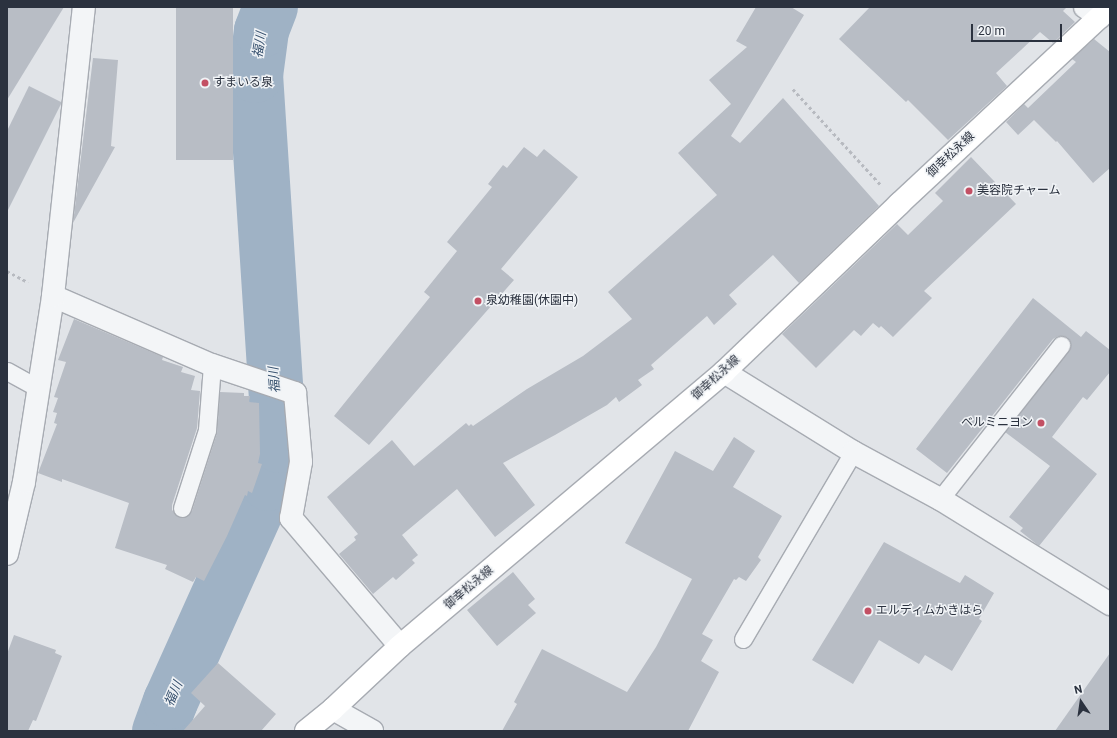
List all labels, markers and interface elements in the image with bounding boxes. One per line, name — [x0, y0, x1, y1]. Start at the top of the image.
scale bar — [973, 16, 1064, 42]
text: 20 m — [978, 24, 1005, 38]
water label: 福川 — [250, 31, 270, 59]
place label: すまいる泉 — [213, 76, 273, 90]
marker: すまいる泉 — [200, 78, 210, 88]
street label: 御幸松永線 — [924, 129, 978, 181]
place label: 美容院チャーム — [977, 184, 1061, 198]
marker: 美容院チャーム — [964, 186, 974, 196]
place label: 泉幼稚園(休園中) — [486, 294, 578, 308]
marker: 泉幼稚園(休園中) — [473, 296, 483, 306]
street label: 御幸松永線 — [689, 353, 743, 403]
water label: 福川 — [266, 366, 284, 394]
place label: ベルミニヨン — [961, 416, 1033, 430]
marker: ベルミニヨン — [1036, 418, 1046, 428]
street label: 御幸松永線 — [441, 563, 497, 613]
place label: エルディムかきはら — [876, 604, 984, 618]
marker: エルディムかきはら — [863, 606, 873, 616]
water label: 福川 — [162, 679, 186, 709]
north arrow — [1061, 682, 1101, 722]
text: N — [1073, 683, 1083, 697]

